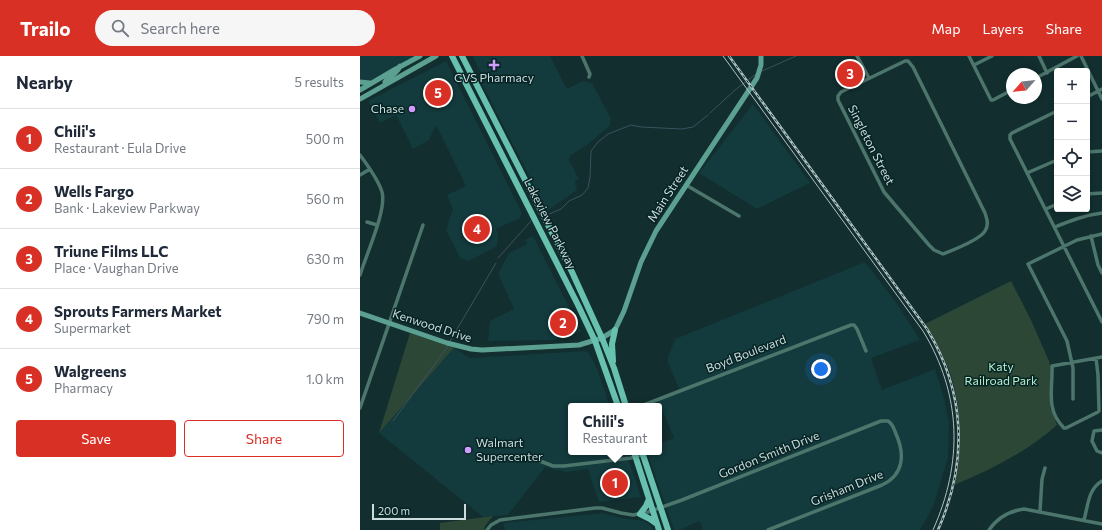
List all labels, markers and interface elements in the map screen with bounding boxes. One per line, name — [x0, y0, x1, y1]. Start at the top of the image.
search box — [95, 10, 375, 46]
text: Trailo — [20, 17, 71, 40]
icon: search — [109, 17, 131, 39]
text: Search here — [141, 19, 220, 37]
text: Map — [932, 20, 960, 37]
text: Layers — [982, 20, 1024, 37]
text: Share — [1046, 20, 1082, 37]
pin: 3 — [837, 59, 863, 89]
marker: CVS Pharmacy — [489, 60, 499, 70]
north arrow — [1006, 68, 1042, 104]
map controls — [1054, 68, 1090, 212]
button: + — [1054, 68, 1090, 104]
place label: CVS Pharmacy — [454, 70, 534, 84]
text: Nearby — [16, 72, 73, 93]
text: 5 results — [294, 74, 344, 90]
pin: 5 — [425, 78, 451, 108]
place label: Chase — [371, 101, 404, 115]
street label: Singleton Street — [846, 102, 898, 187]
marker: Chase — [407, 104, 417, 114]
button: − — [1054, 104, 1090, 140]
text: Chili's — [54, 122, 96, 140]
text: 1 — [26, 131, 32, 147]
text: 500 m — [306, 131, 344, 147]
text: Restaurant · Eula Drive — [54, 140, 186, 156]
button: locate — [1054, 140, 1090, 176]
street label: Main Street — [644, 163, 690, 224]
street label: Lakeview Parkway — [522, 176, 580, 271]
button: layers — [1054, 176, 1090, 212]
text: Wells Fargo — [54, 182, 134, 200]
text: 2 — [25, 191, 33, 207]
text: 560 m — [306, 191, 344, 207]
text: Bank · Lakeview Parkway — [54, 200, 200, 216]
pin: 4 — [464, 214, 490, 244]
text: Triune Films LLC — [54, 242, 168, 260]
text: 3 — [25, 251, 33, 267]
text: 630 m — [306, 251, 344, 267]
text: Place · Vaughan Drive — [54, 260, 179, 276]
text: Sprouts Farmers Market — [54, 302, 222, 320]
street label: Kenwood Drive — [391, 306, 474, 344]
pin: 2 — [550, 308, 576, 338]
text: 4 — [25, 311, 33, 327]
text: 790 m — [307, 311, 344, 327]
text: Supermarket — [54, 320, 131, 336]
street label: Boyd Boulevard — [704, 331, 788, 375]
your location — [811, 359, 831, 379]
park label: Katy Railroad Park — [965, 359, 1038, 387]
text: Walgreens — [54, 362, 127, 380]
text: 5 — [25, 371, 33, 387]
text: 1.0 km — [306, 371, 344, 387]
text: Pharmacy — [54, 380, 113, 396]
popup — [568, 403, 662, 455]
text: Chili's — [582, 412, 624, 430]
button: Save — [16, 420, 176, 457]
button: Share — [184, 420, 344, 457]
street label: Gordon Smith Drive — [716, 427, 821, 481]
text: Restaurant — [582, 430, 648, 446]
place label: Walmart Supercenter — [476, 435, 543, 463]
marker: Walmart Supercenter — [463, 445, 473, 455]
street label: Grisham Drive — [808, 466, 885, 508]
pin: 1 — [602, 468, 628, 498]
scale bar — [372, 502, 466, 521]
text: 200 m — [378, 504, 410, 517]

